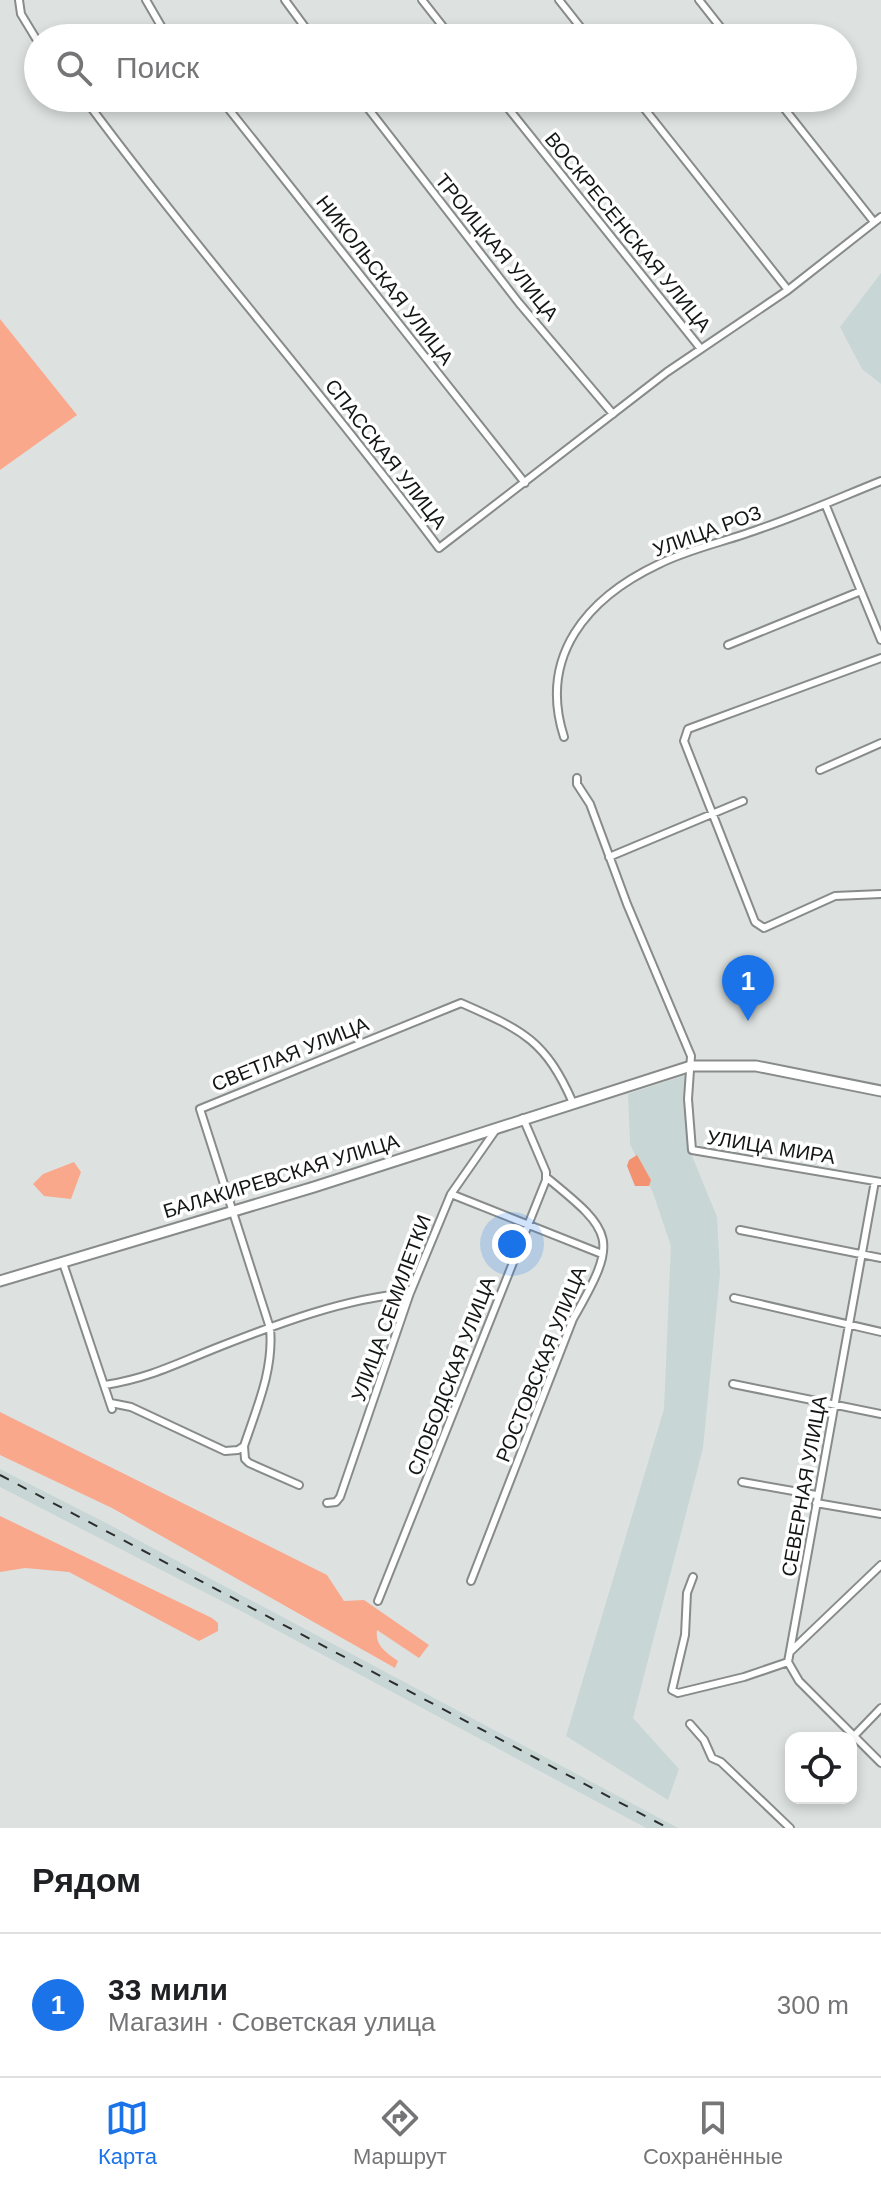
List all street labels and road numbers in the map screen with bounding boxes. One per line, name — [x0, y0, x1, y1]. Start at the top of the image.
street label: ВОСКРЕСЕНСКАЯ УЛИЦА — [541, 128, 716, 337]
street label: ТРОИЦКАЯ УЛИЦА — [431, 169, 563, 325]
street label: НИКОЛЬСКАЯ УЛИЦА — [312, 191, 458, 369]
street label: СПАССКАЯ УЛИЦА — [321, 375, 451, 533]
street label: УЛИЦА РОЗ — [650, 501, 764, 561]
street label: СВЕТЛАЯ УЛИЦА — [208, 1012, 372, 1095]
street label: УЛИЦА МИРА — [705, 1126, 837, 1168]
street label: БАЛАКИРЕВСКАЯ УЛИЦА — [160, 1129, 402, 1222]
street label: УЛИЦА СЕМИЛЕТКИ — [347, 1212, 435, 1404]
street label: РОСТОВСКАЯ УЛИЦА — [492, 1262, 591, 1465]
street label: СЛОБОДСКАЯ УЛИЦА — [403, 1273, 499, 1479]
street label: СЕВЕРНАЯ УЛИЦА — [777, 1393, 831, 1578]

